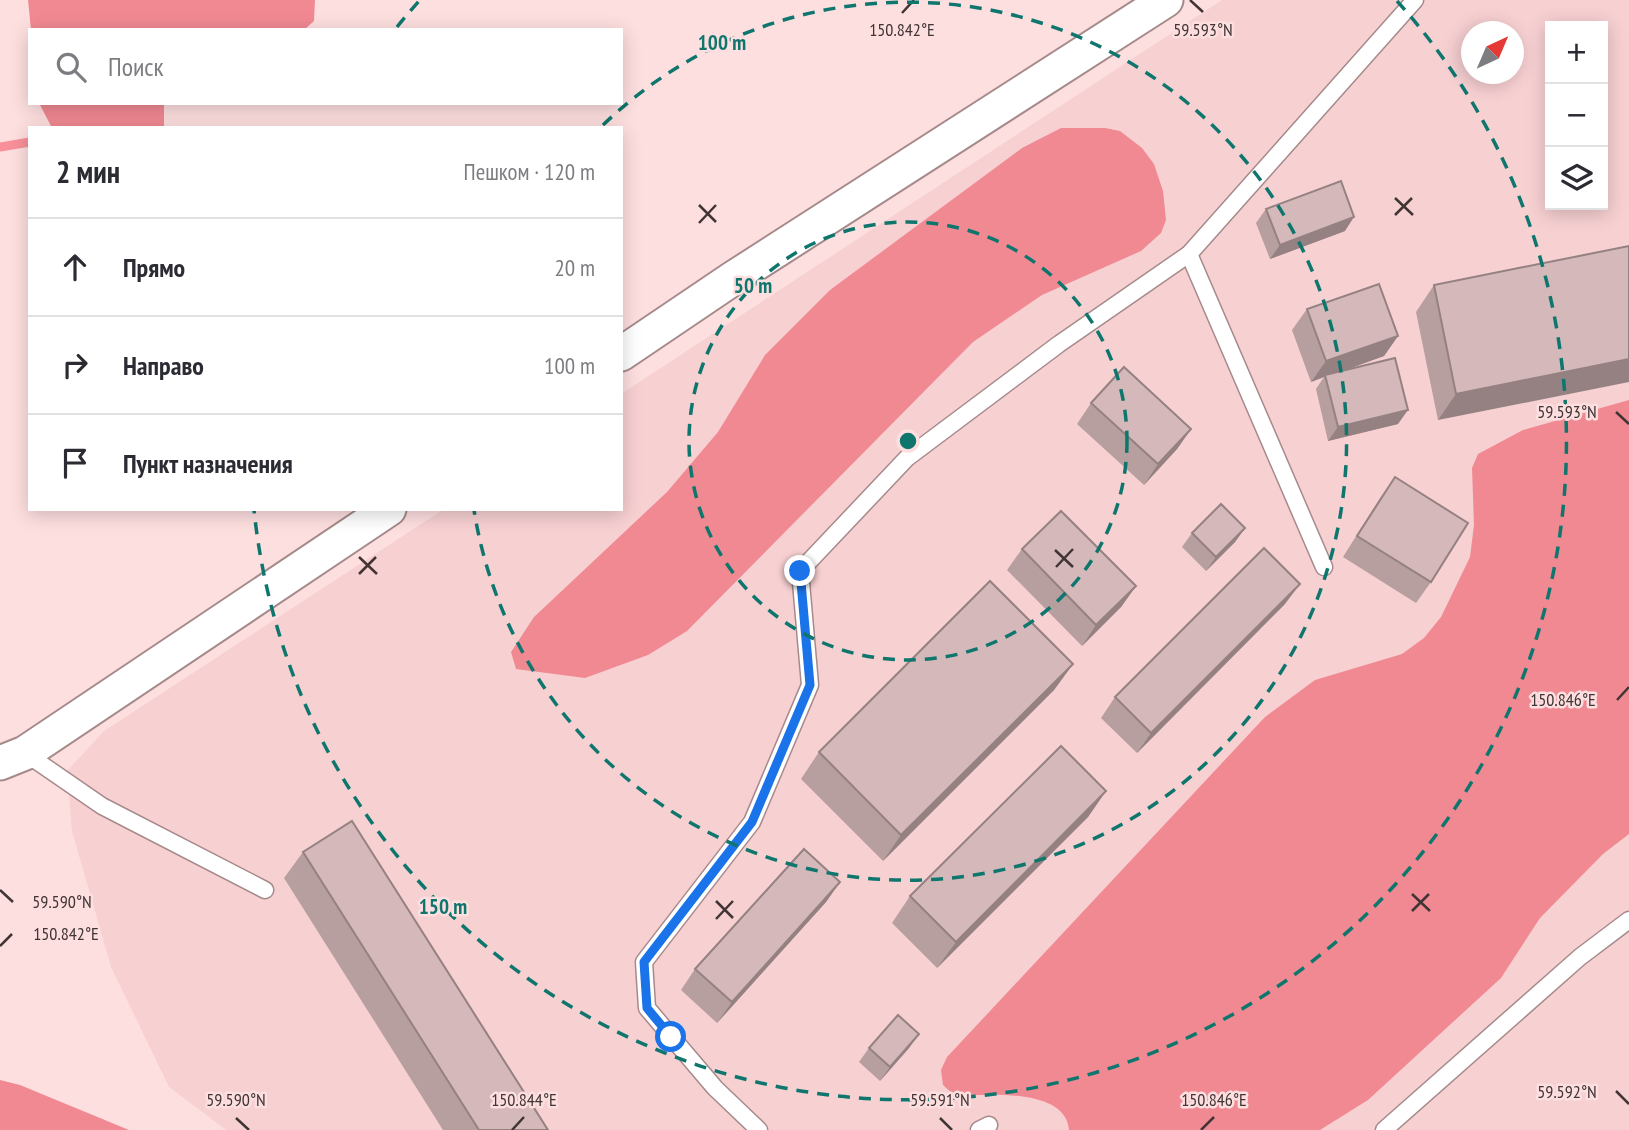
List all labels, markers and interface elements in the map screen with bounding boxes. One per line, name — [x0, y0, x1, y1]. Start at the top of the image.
text: 150.842°E — [869, 18, 935, 41]
text: 59.593°N — [1173, 18, 1233, 41]
north arrow — [1461, 21, 1524, 84]
map controls — [1545, 21, 1608, 210]
button: + — [1545, 21, 1608, 84]
search box — [28, 28, 623, 105]
text: 100 m — [698, 29, 746, 56]
icon: search — [52, 48, 90, 86]
text: Поиск — [108, 50, 164, 83]
button: − — [1545, 84, 1608, 147]
button: layers — [1545, 147, 1608, 210]
text: 2 мин — [56, 152, 120, 191]
text: Пешком · 120 m — [464, 157, 595, 186]
icon: ahead — [56, 248, 94, 286]
text: Прямо — [123, 251, 185, 284]
text: 20 m — [554, 253, 595, 282]
text: 50 m — [734, 272, 772, 299]
icon: right — [56, 346, 94, 384]
text: Направо — [123, 349, 204, 382]
text: 100 m — [544, 351, 595, 380]
text: 59.593°N — [1537, 400, 1597, 423]
centre of rings — [896, 429, 920, 453]
icon: arrive — [56, 444, 94, 482]
text: Пункт назначения — [123, 447, 293, 480]
route end — [784, 555, 815, 586]
text: 150.846°E — [1530, 688, 1596, 711]
text: 59.590°N — [32, 890, 92, 913]
text: 150 m — [419, 893, 467, 920]
text: 150.842°E — [33, 922, 99, 945]
route start — [655, 1021, 686, 1052]
text: 59.592°N — [1537, 1080, 1597, 1103]
text: 59.590°N — [206, 1088, 266, 1111]
text: 150.844°E — [491, 1088, 557, 1111]
text: 59.591°N — [910, 1088, 970, 1111]
text: 150.846°E — [1181, 1088, 1247, 1111]

